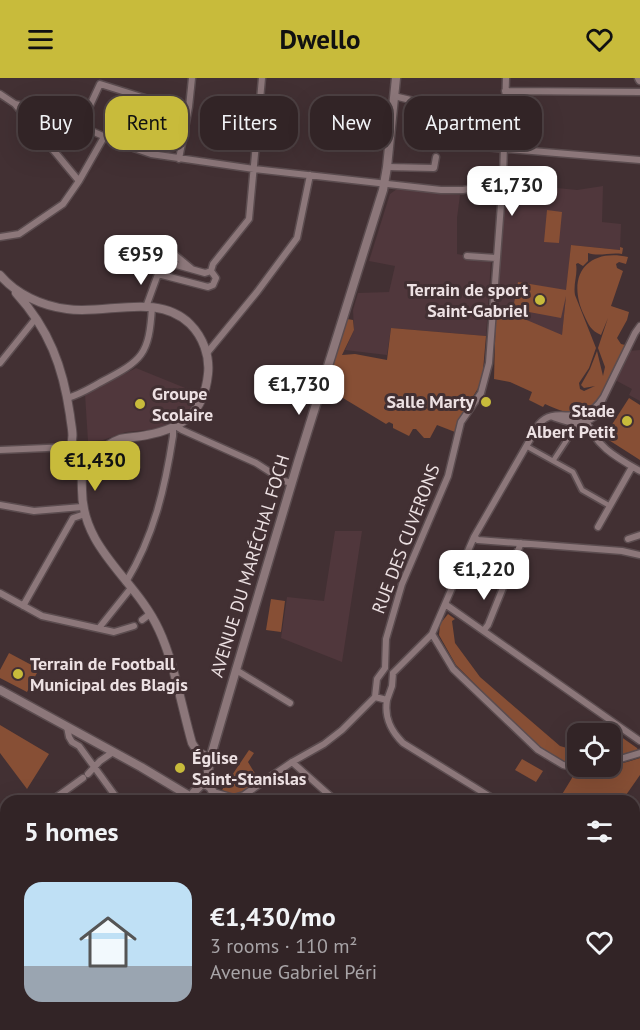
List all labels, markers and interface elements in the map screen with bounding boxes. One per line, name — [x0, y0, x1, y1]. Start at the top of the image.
text: Dwello — [280, 22, 360, 56]
icon: menu — [24, 23, 57, 56]
icon: heart — [583, 23, 616, 56]
chip: Buy — [18, 96, 93, 150]
chip: Rent — [105, 96, 188, 150]
chip: Filters — [200, 96, 298, 150]
chip: New — [310, 96, 392, 150]
chip: Apartment — [404, 96, 542, 150]
pin: €1,730 — [463, 166, 561, 217]
text: €1,730 — [481, 172, 543, 198]
pin: €959 — [105, 235, 177, 286]
text: €959 — [118, 241, 164, 267]
place label: Terrain de sport Saint-Gabriel — [407, 278, 529, 322]
marker: Terrain de sport Saint-Gabriel — [533, 293, 547, 307]
pin: €1,730 — [250, 365, 348, 416]
text: €1,730 — [268, 371, 330, 397]
place label: Groupe Scolaire — [152, 382, 213, 426]
place label: Salle Marty — [387, 390, 474, 413]
marker: Salle Marty — [479, 395, 493, 409]
marker: Groupe Scolaire — [133, 397, 147, 411]
place label: Stade Albert Petit — [526, 399, 616, 443]
marker: Stade Albert Petit — [620, 414, 634, 428]
pin: €1,430 — [46, 441, 144, 492]
text: €1,430 — [64, 447, 126, 473]
street label: AVENUE DU MARÉCHAL FOCH — [205, 452, 294, 680]
street label: RUE DES CUVERONS — [366, 461, 445, 617]
pin: €1,220 — [435, 550, 533, 601]
text: €1,220 — [453, 556, 515, 582]
place label: Terrain de Football Municipal des Blagis — [30, 652, 188, 696]
marker: Terrain de Football Municipal des Blagis — [11, 667, 25, 681]
map controls — [567, 723, 621, 777]
button: locate — [567, 723, 621, 777]
place label: Église Saint-Stanislas — [192, 746, 307, 790]
marker: Église Saint-Stanislas — [173, 761, 187, 775]
text: 5 homes — [24, 815, 119, 848]
icon: filters — [583, 815, 616, 848]
text: €1,430/mo — [210, 900, 336, 933]
icon: home — [72, 906, 144, 978]
icon: heart — [583, 926, 616, 959]
text: 3 rooms · 110 m² — [210, 933, 357, 959]
text: Avenue Gabriel Péri — [210, 959, 377, 985]

